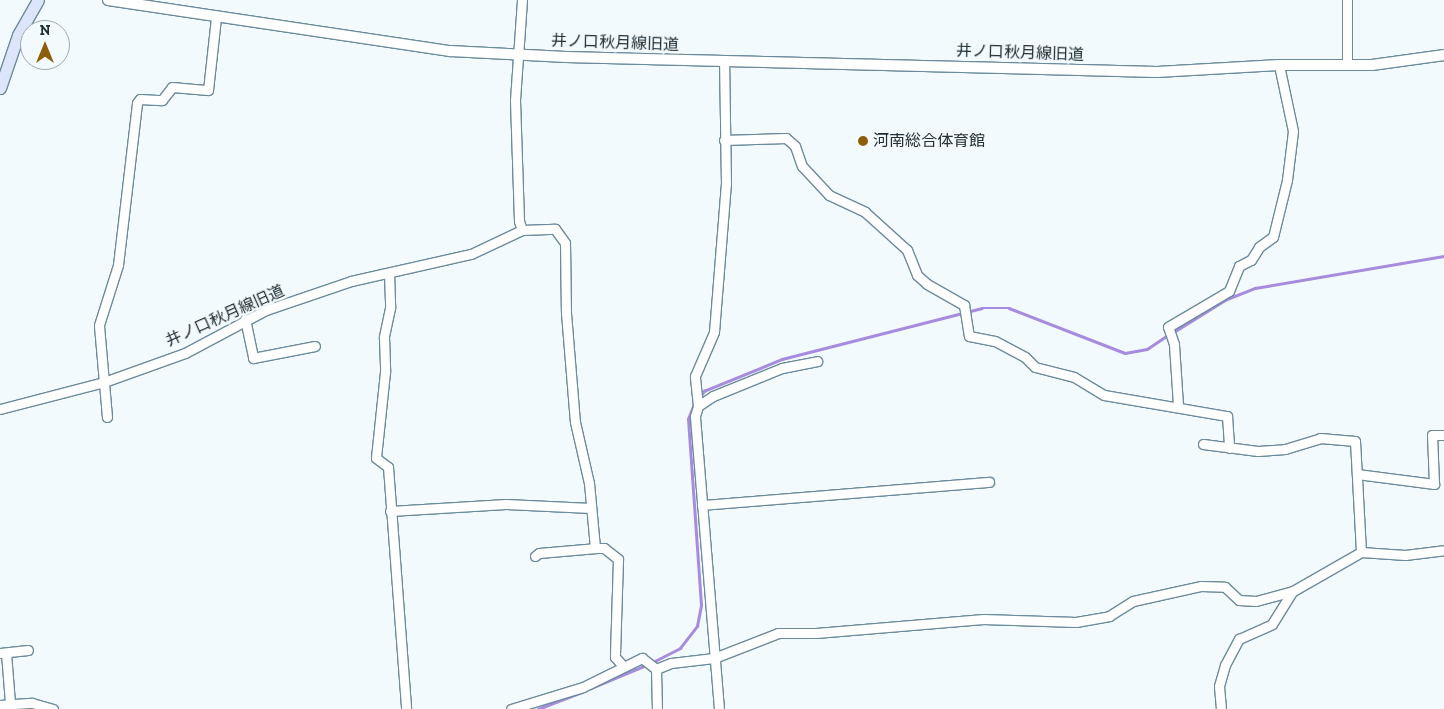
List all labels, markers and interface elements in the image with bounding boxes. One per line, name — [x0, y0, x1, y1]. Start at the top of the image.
north arrow — [20, 20, 70, 70]
text: N — [40, 22, 50, 39]
street label: 井ノ口秋月線旧道 — [551, 31, 679, 55]
street label: 井ノ口秋月線旧道 — [956, 41, 1084, 65]
place label: 河南総合体育館 — [873, 131, 985, 151]
marker: 河南総合体育館 — [857, 135, 869, 147]
street label: 井ノ口秋月線旧道 — [163, 281, 287, 351]

